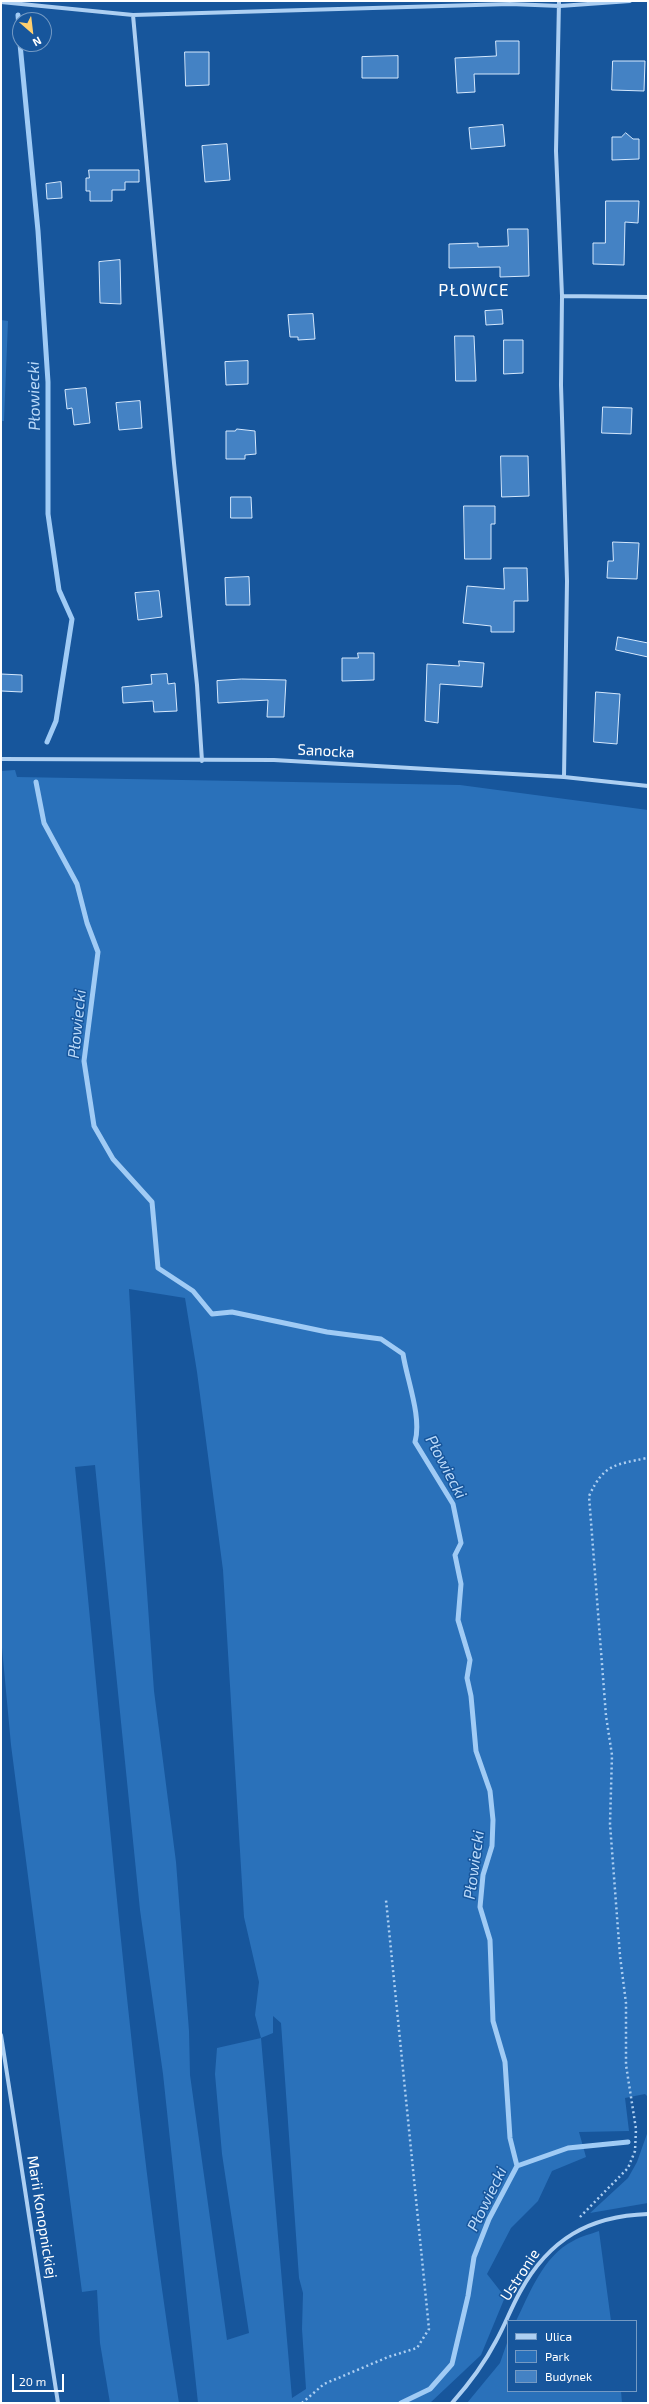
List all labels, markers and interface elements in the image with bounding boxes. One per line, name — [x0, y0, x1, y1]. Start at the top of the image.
north arrow — [12, 12, 52, 52]
text: N — [31, 35, 44, 50]
district label: PŁOWCE — [438, 280, 510, 300]
water label: Płowiecki — [24, 361, 44, 431]
street label: Sanocka — [297, 741, 355, 761]
water label: Płowiecki — [64, 989, 90, 1059]
water label: Płowiecki — [421, 1432, 471, 1502]
water label: Płowiecki — [460, 1829, 488, 1901]
street label: Marii Konopnickiej — [23, 2154, 61, 2280]
water label: Płowiecki — [463, 2164, 511, 2234]
street label: Ustronie — [497, 2246, 543, 2304]
legend — [507, 2320, 637, 2392]
text: Ulica — [545, 2329, 572, 2343]
text: Park — [545, 2349, 570, 2363]
scale bar — [14, 2366, 66, 2392]
text: Budynek — [545, 2369, 592, 2383]
text: 20 m — [19, 2374, 46, 2388]

